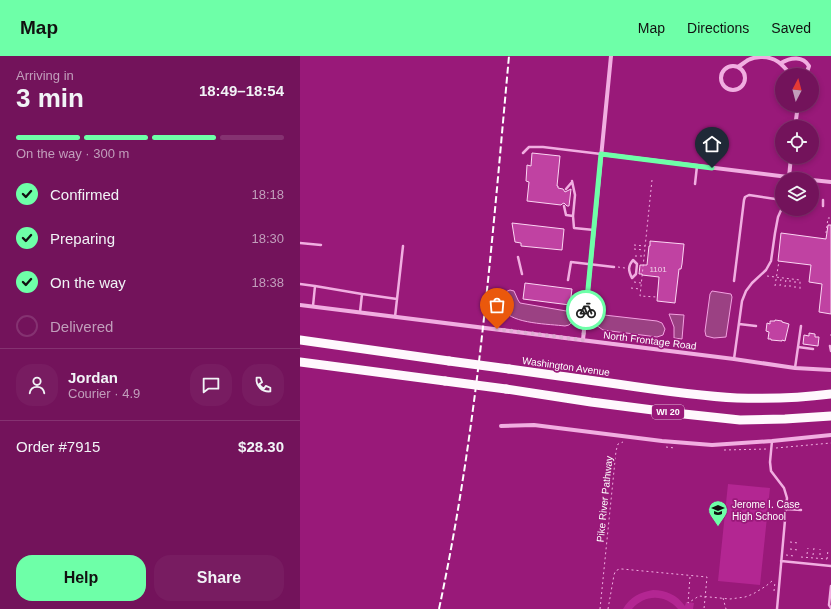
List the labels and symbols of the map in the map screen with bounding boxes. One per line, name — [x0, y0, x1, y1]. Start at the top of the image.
north arrow — [775, 68, 819, 112]
pin — [695, 127, 729, 168]
house number: 1101 — [649, 265, 667, 274]
pin — [480, 288, 514, 329]
courier — [566, 290, 606, 330]
street label: North Frontage Road — [603, 329, 697, 352]
street label: Washington Avenue — [521, 355, 611, 378]
road number: WI 20 — [652, 405, 684, 419]
street label: Pike River Pathway — [594, 455, 614, 543]
school or university icon: Jerome I. Case High School — [707, 499, 729, 527]
place label: Jerome I. Case High School — [732, 499, 800, 522]

